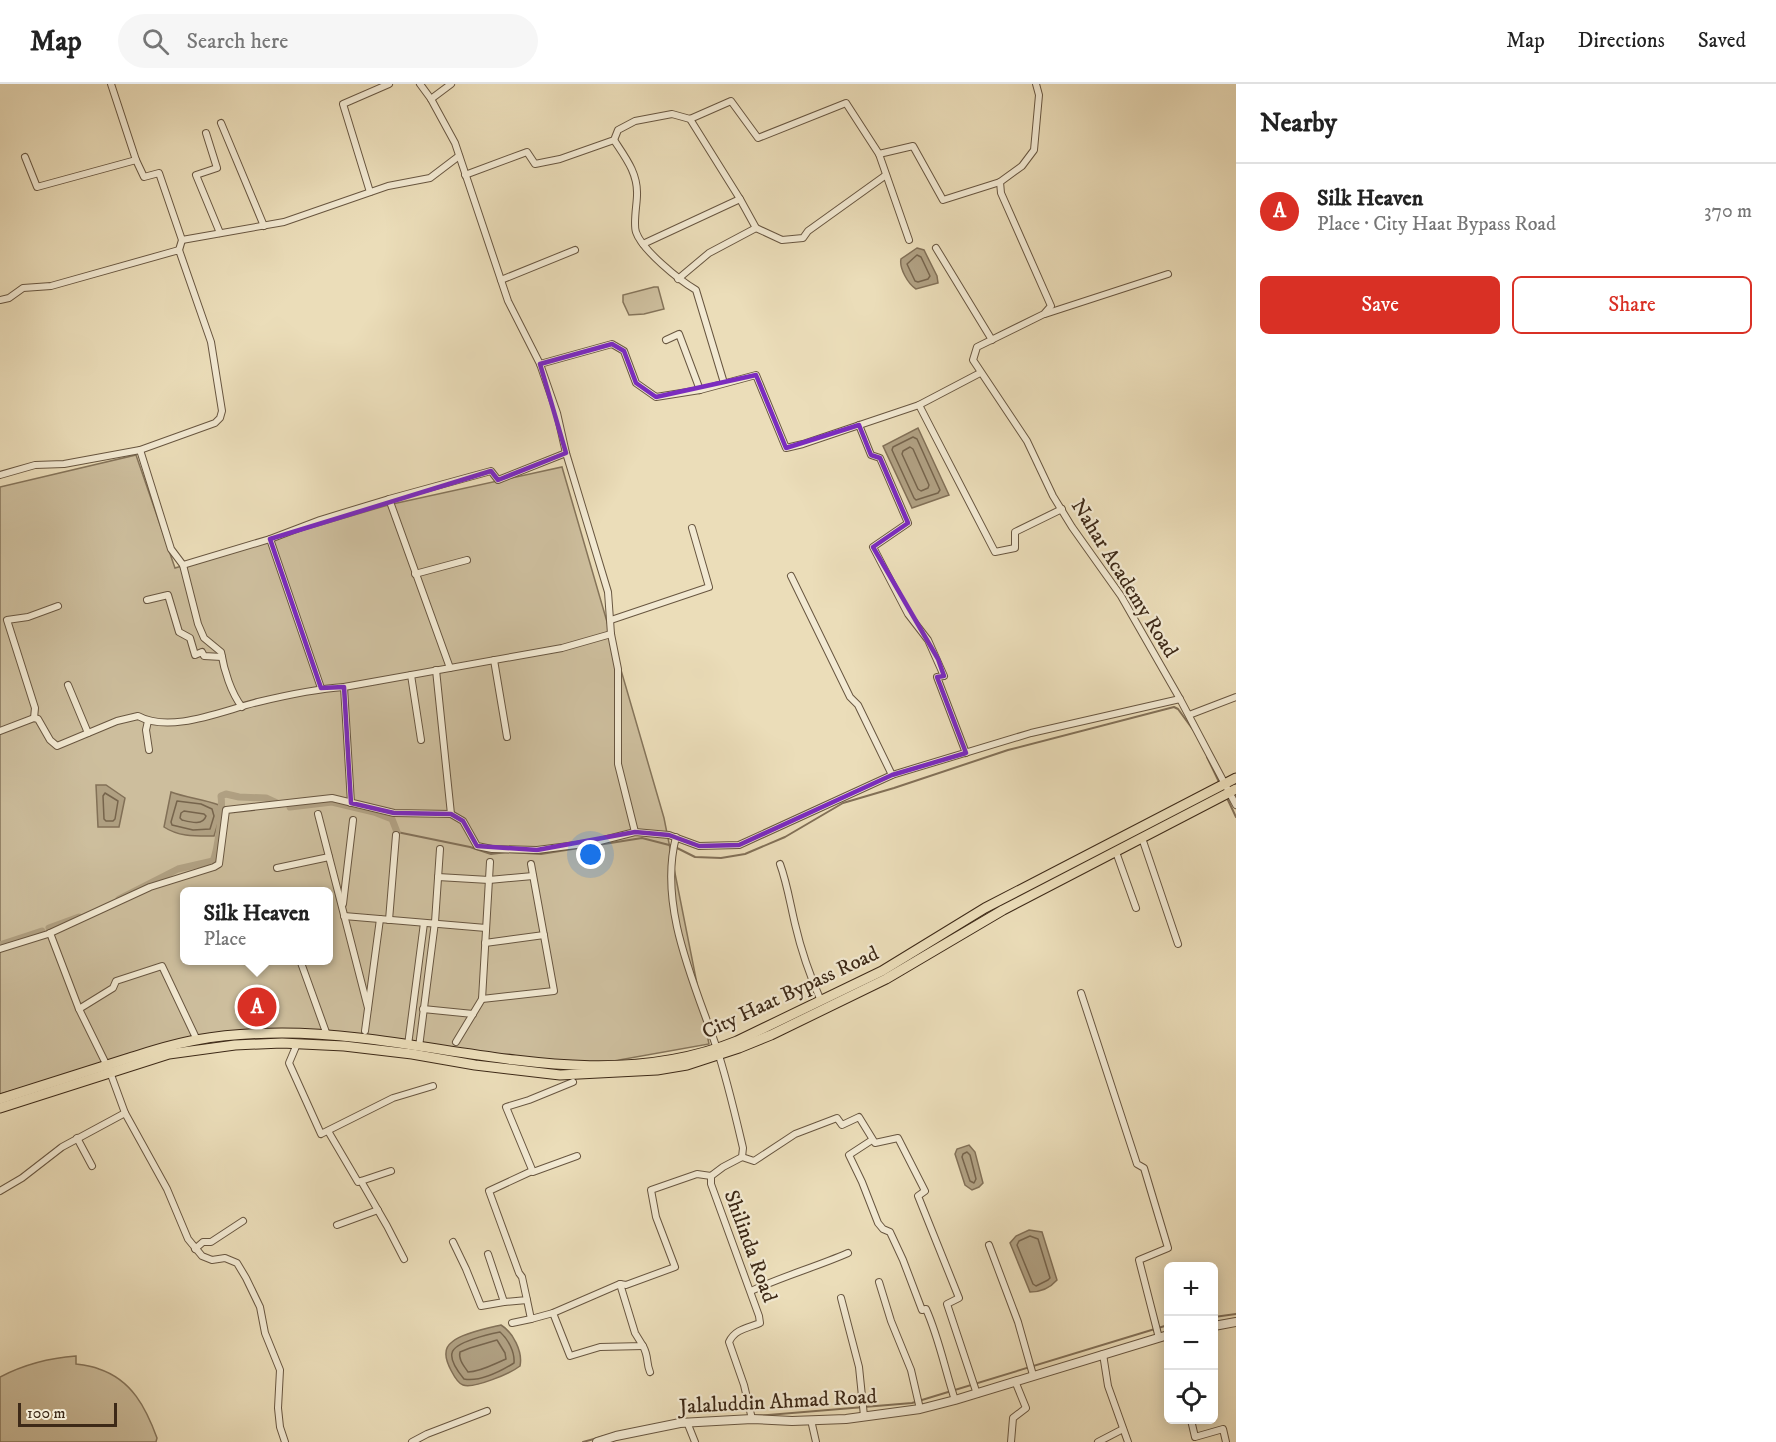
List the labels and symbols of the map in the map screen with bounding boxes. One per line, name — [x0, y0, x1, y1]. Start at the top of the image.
street label: Nahar Academy Road — [1065, 494, 1184, 663]
your location — [576, 840, 605, 869]
street label: City Haat Bypass Road — [698, 940, 883, 1045]
pin: A — [238, 984, 276, 1030]
street label: Shilinda Road — [718, 1187, 783, 1306]
street label: Jalaluddin Ahmad Road — [677, 1384, 878, 1420]
scale bar — [18, 1400, 117, 1428]

